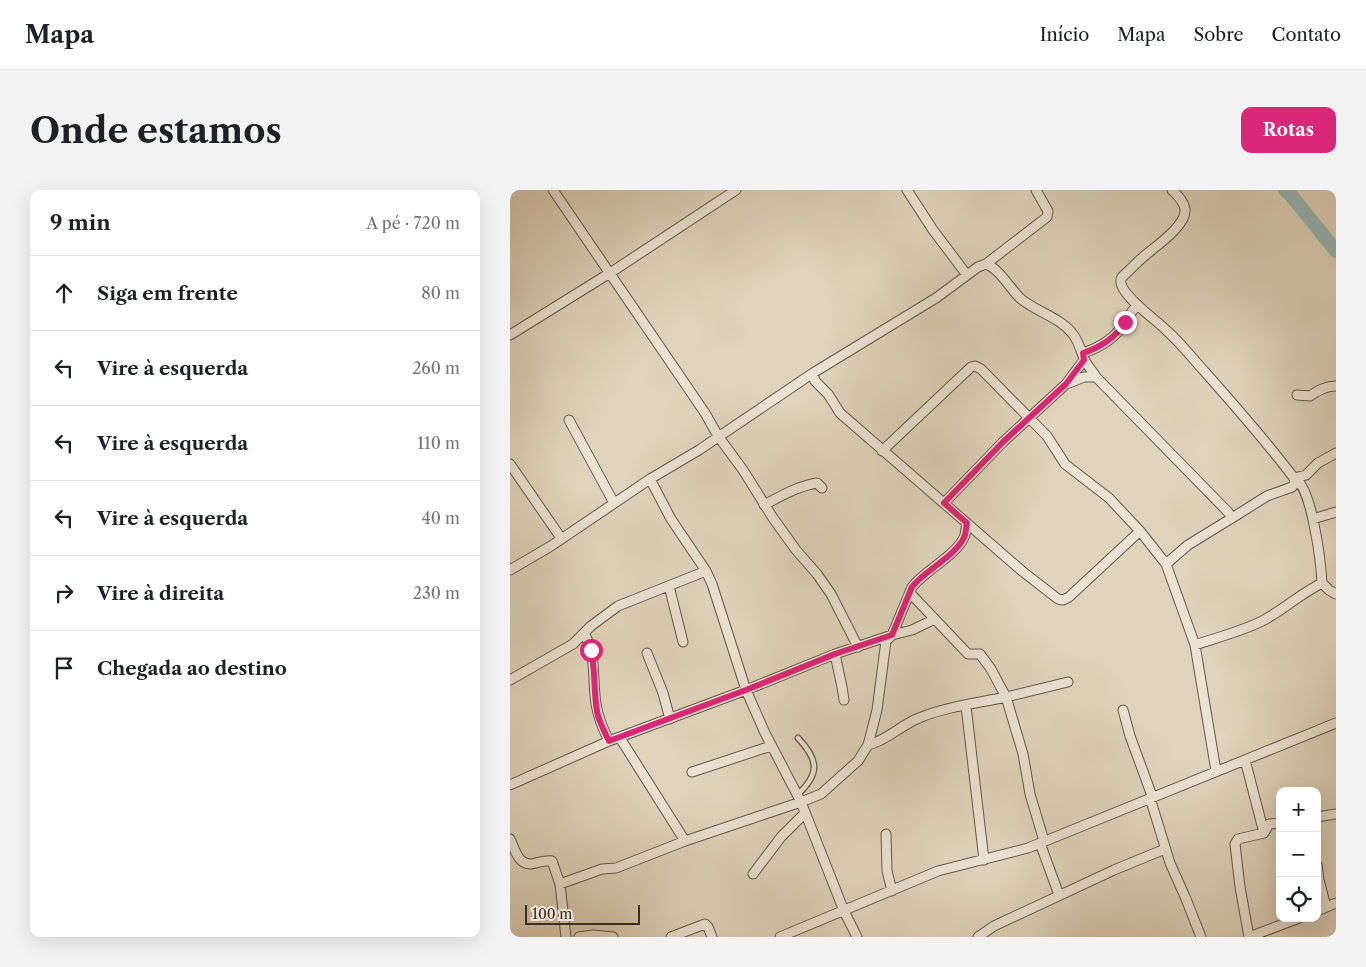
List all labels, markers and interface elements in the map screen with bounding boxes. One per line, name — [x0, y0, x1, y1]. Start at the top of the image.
text: Mapa — [25, 20, 94, 49]
text: Início — [1040, 24, 1089, 46]
text: Mapa — [1117, 24, 1165, 46]
text: Sobre — [1193, 24, 1244, 46]
text: Contato — [1272, 24, 1341, 46]
button: Rotas — [1241, 107, 1336, 153]
text: Onde estamos — [30, 109, 282, 152]
text: 9 min — [50, 210, 111, 235]
text: A pé · 720 m — [366, 213, 460, 233]
icon: ahead — [50, 279, 78, 307]
text: Siga em frente — [97, 282, 238, 305]
text: 80 m — [421, 283, 460, 303]
route end — [1114, 311, 1137, 334]
icon: left — [50, 354, 78, 382]
text: Vire à esquerda — [97, 357, 248, 380]
text: 260 m — [412, 358, 460, 378]
icon: left — [50, 429, 78, 457]
text: Vire à esquerda — [97, 432, 248, 455]
text: 110 m — [417, 433, 460, 453]
icon: left — [50, 504, 78, 532]
text: Vire à esquerda — [97, 507, 248, 530]
text: 40 m — [421, 508, 460, 528]
icon: right — [50, 579, 78, 607]
text: Vire à direita — [97, 582, 224, 605]
text: 230 m — [413, 583, 460, 603]
route start — [580, 639, 603, 662]
icon: arrive — [50, 654, 78, 682]
text: Chegada ao destino — [97, 657, 287, 680]
map controls — [1276, 787, 1321, 922]
button: + — [1276, 787, 1321, 832]
button: − — [1276, 832, 1321, 877]
button: locate — [1276, 877, 1321, 922]
scale bar — [525, 902, 640, 925]
text: 100 m — [532, 905, 572, 923]

